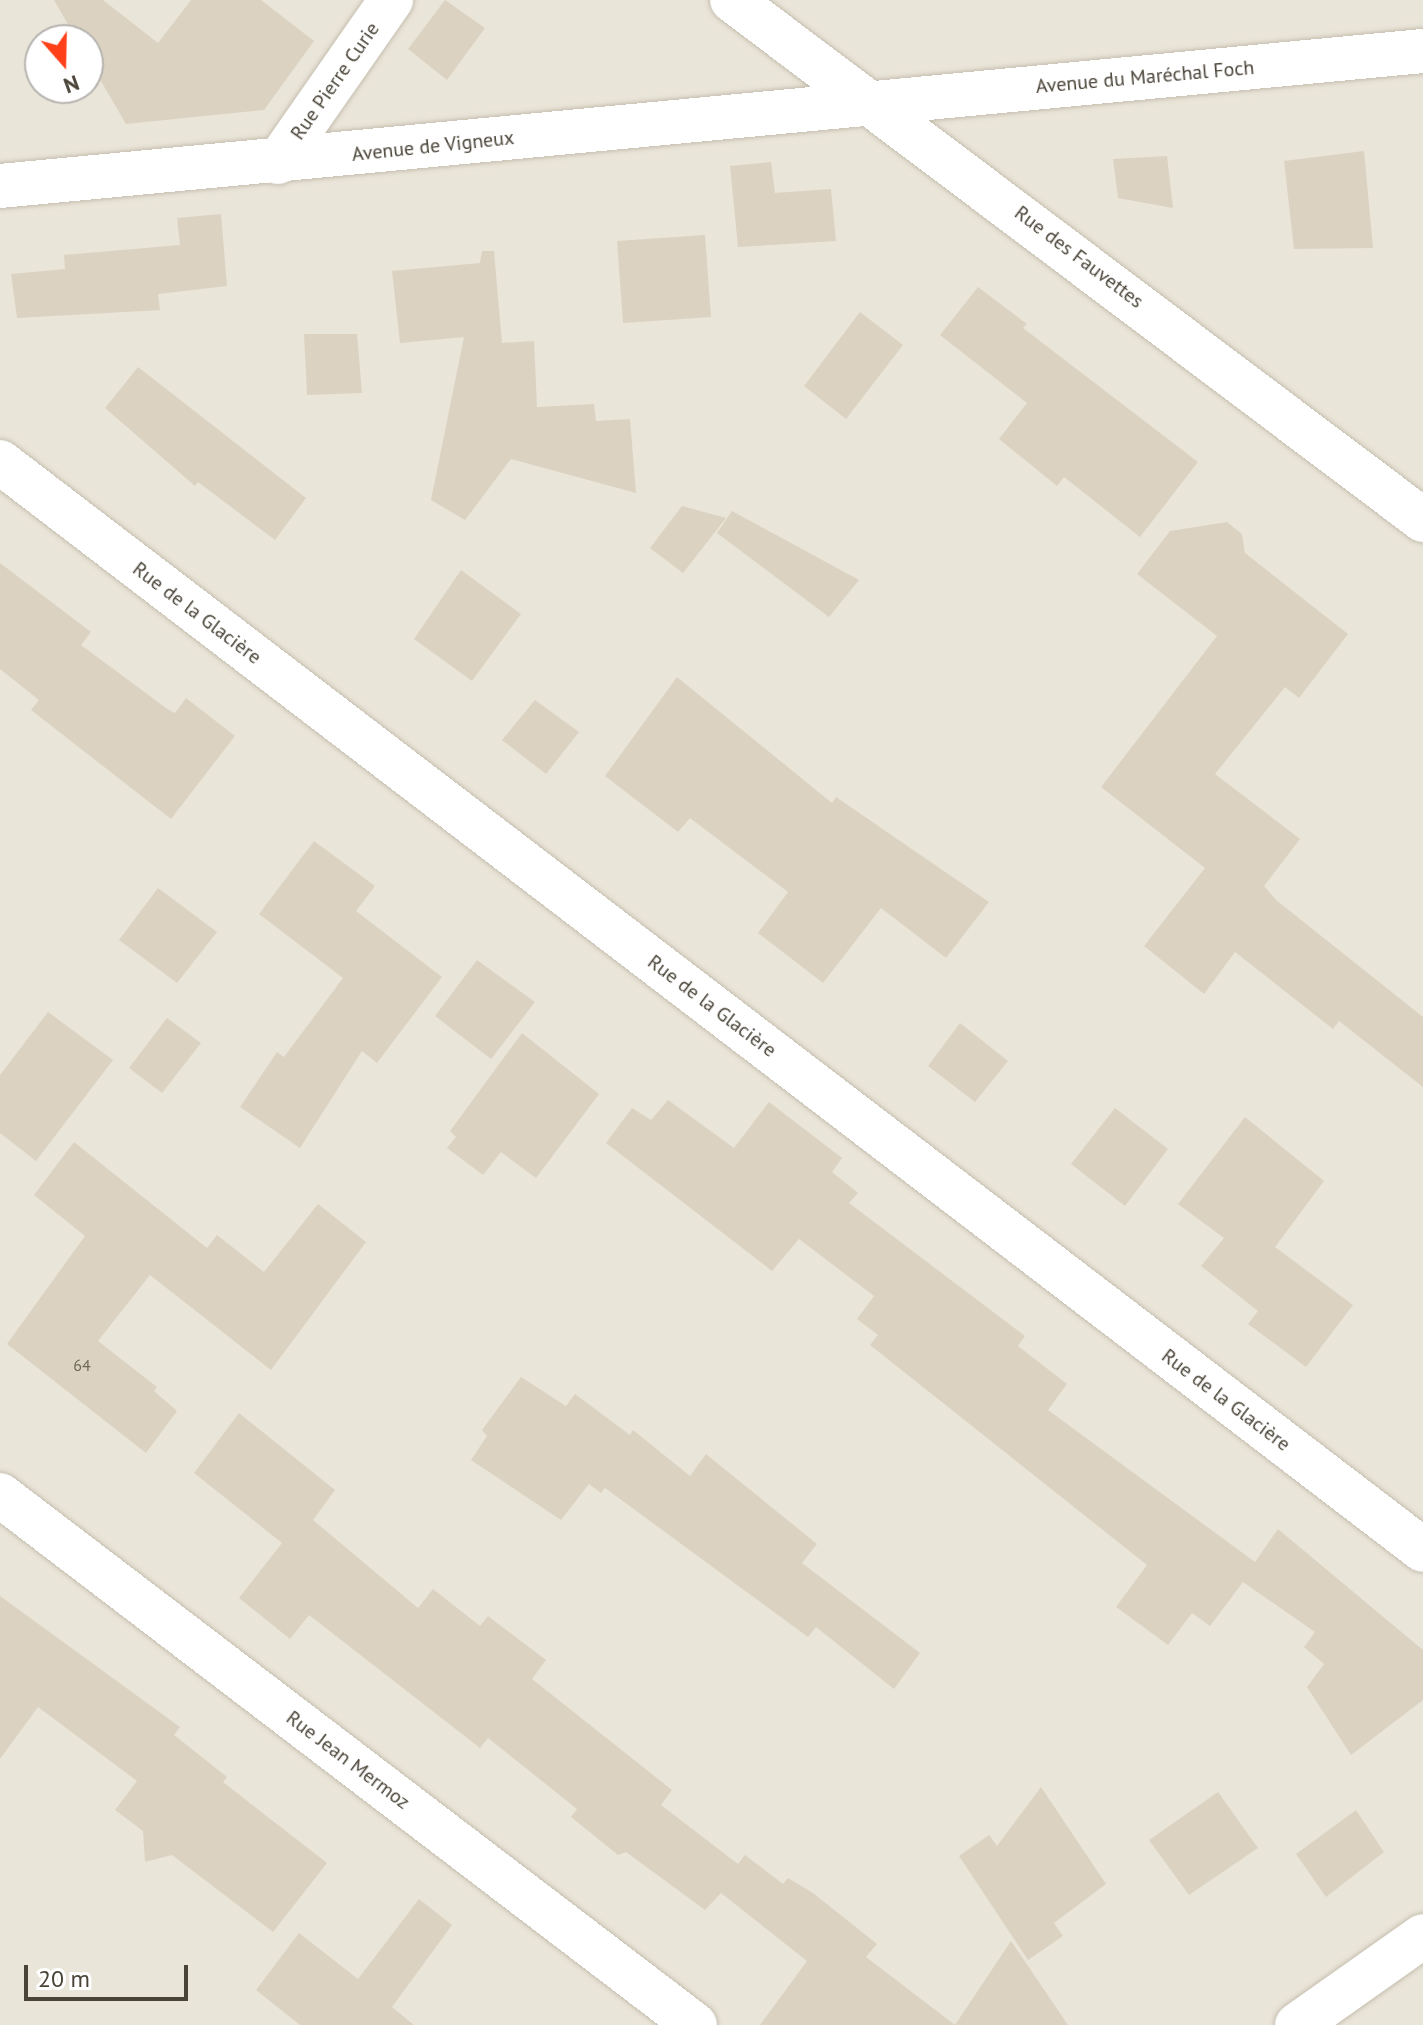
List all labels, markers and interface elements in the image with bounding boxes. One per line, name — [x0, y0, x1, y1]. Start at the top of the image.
street label: Rue Pierre Curie — [286, 18, 384, 144]
north arrow — [24, 24, 104, 104]
street label: Avenue du Maréchal Foch — [1035, 55, 1255, 99]
text: N — [60, 69, 83, 100]
street label: Avenue de Vigneux — [350, 126, 516, 166]
street label: Rue des Fauvettes — [1010, 201, 1148, 313]
street label: Rue de la Glacière — [128, 557, 266, 669]
street label: Rue de la Glacière — [643, 950, 781, 1062]
street label: Rue de la Glacière — [1157, 1344, 1295, 1456]
house number: 64 — [73, 1355, 91, 1375]
street label: Rue Jean Mermoz — [281, 1706, 415, 1814]
scale bar — [28, 1949, 192, 1999]
text: 20 m — [38, 1963, 90, 1994]

